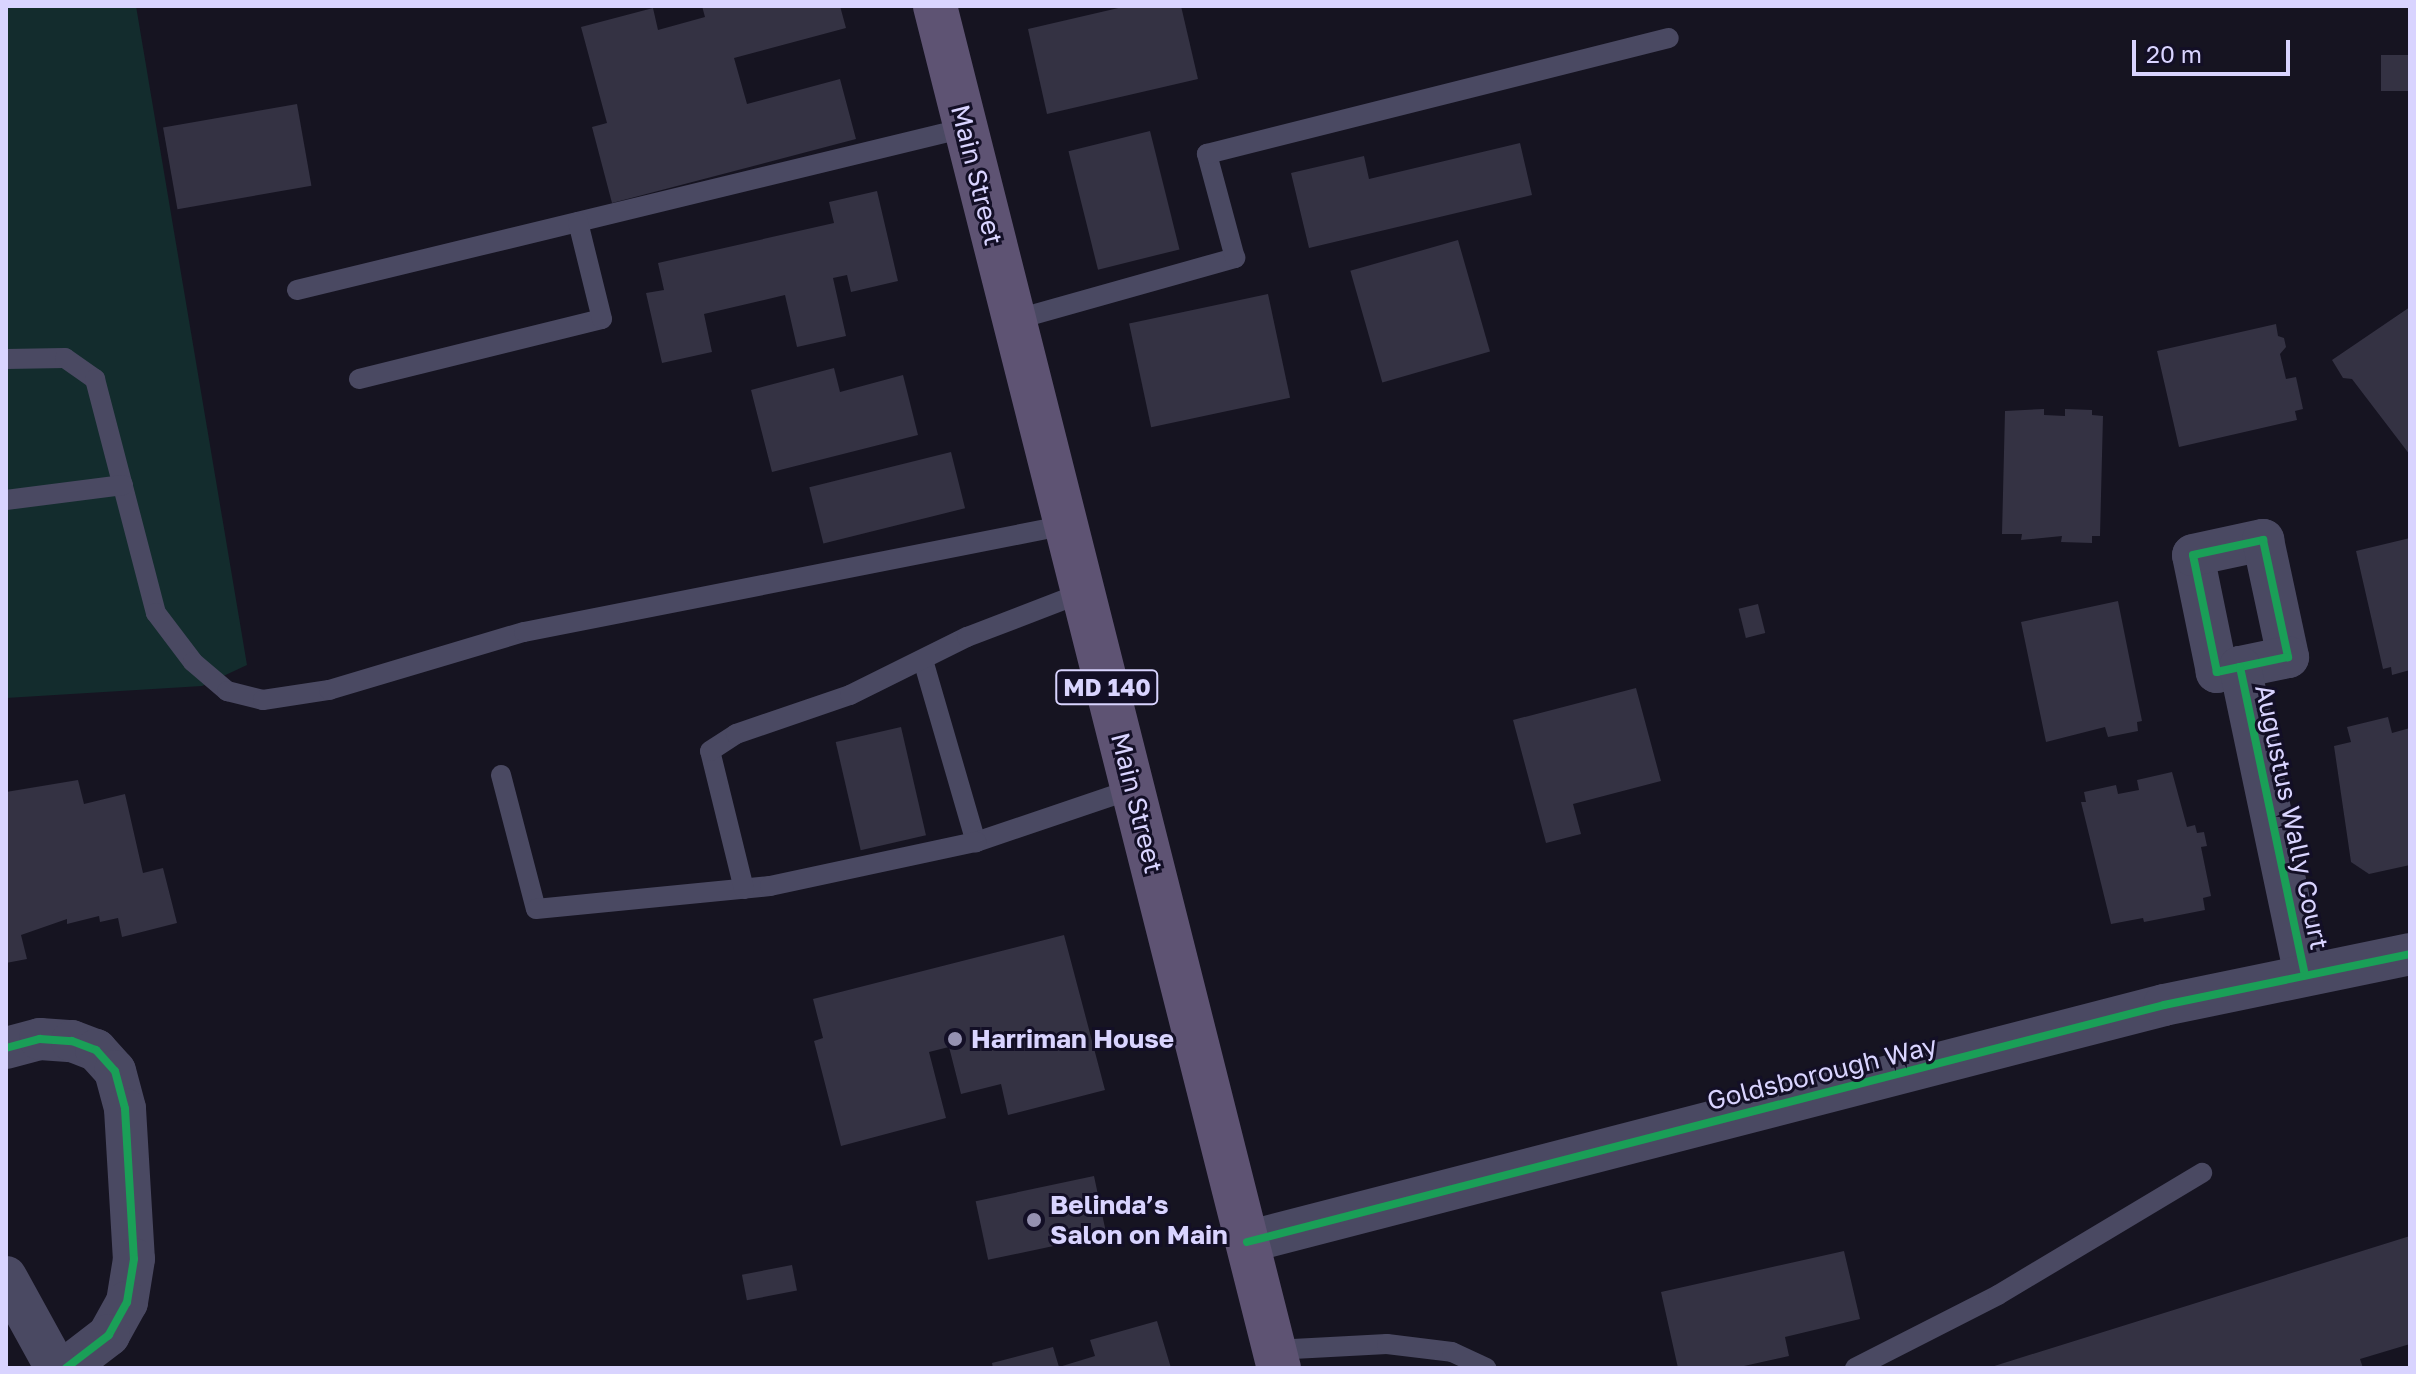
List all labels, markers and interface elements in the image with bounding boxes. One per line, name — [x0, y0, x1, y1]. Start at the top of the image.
scale bar — [2136, 24, 2294, 74]
text: 20 m — [2146, 39, 2202, 68]
street label: Main Street — [945, 102, 1009, 248]
road number: MD 140 — [1055, 667, 1159, 707]
street label: Augustus Wally Court — [2249, 682, 2335, 952]
street label: Main Street — [1105, 730, 1169, 876]
place label: Harriman House — [971, 1023, 1174, 1055]
street label: Goldsborough Way — [1704, 1029, 1940, 1117]
marker: Harriman House — [946, 1030, 964, 1048]
place label: Belinda’s Salon on Main — [1050, 1189, 1228, 1250]
marker: Belinda’s Salon on Main — [1025, 1211, 1043, 1229]

